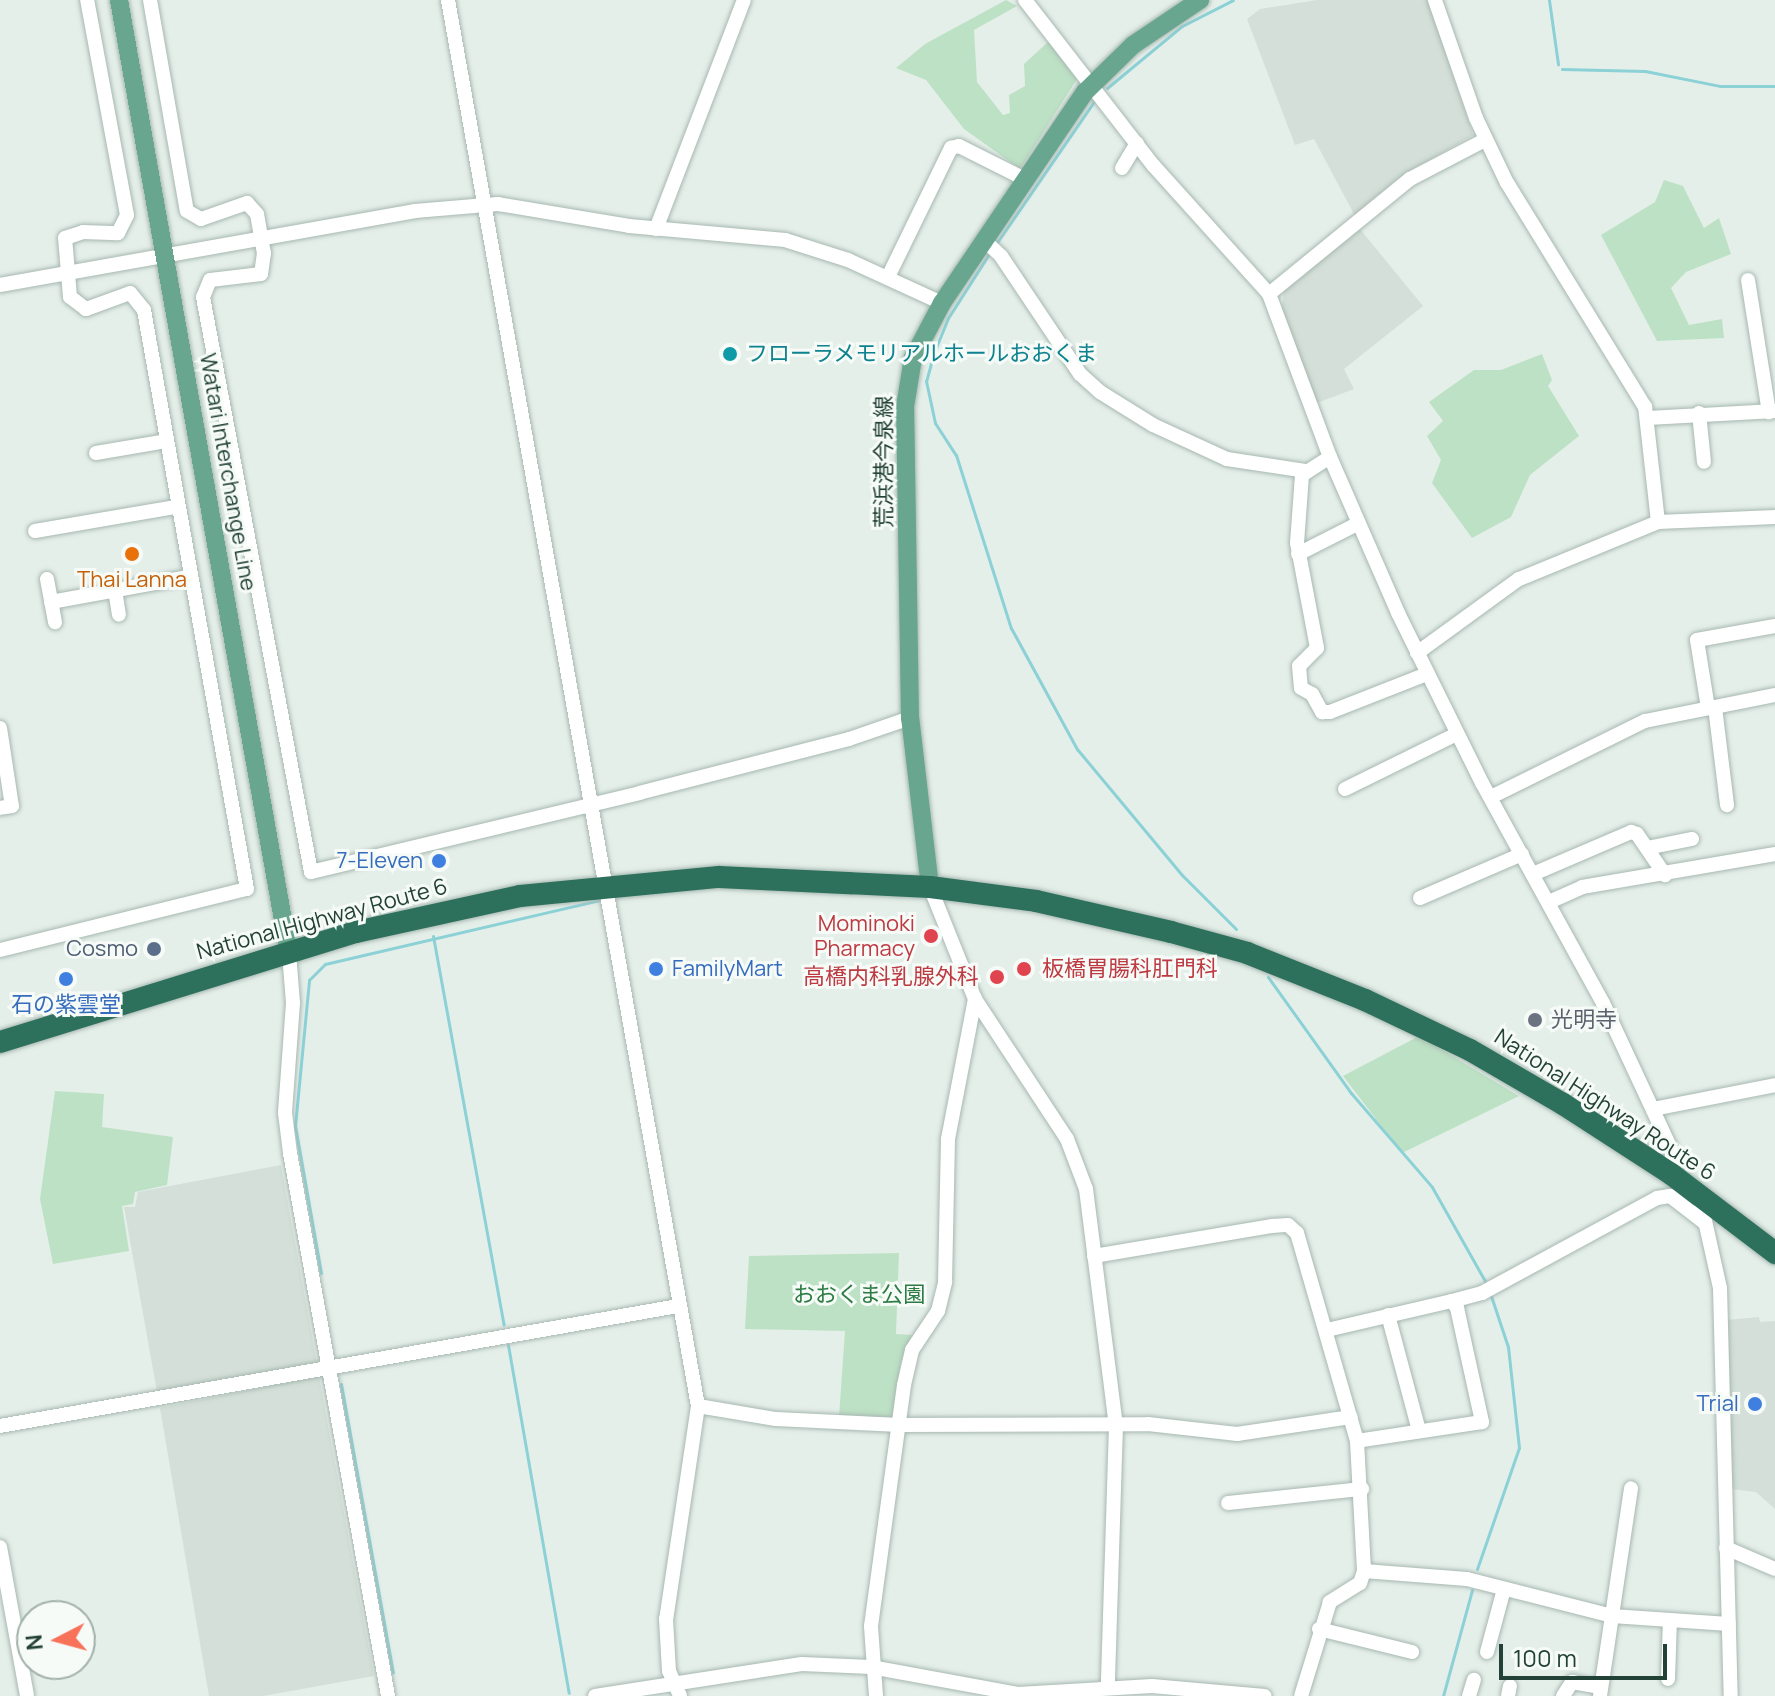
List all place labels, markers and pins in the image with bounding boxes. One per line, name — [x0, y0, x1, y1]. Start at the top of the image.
place label: フローラメモリアルホールおおくま — [746, 341, 1098, 367]
marker: フローラメモリアルホールおおくま — [721, 345, 739, 363]
marker: Thai Lanna — [123, 545, 141, 563]
place label: Thai Lanna — [77, 567, 187, 593]
place label: 7-Eleven — [337, 848, 423, 874]
marker: 7-Eleven — [430, 852, 448, 870]
place label: Mominoki Pharmacy — [814, 910, 915, 962]
marker: Mominoki Pharmacy — [922, 927, 940, 945]
place label: Cosmo — [66, 936, 138, 962]
marker: Cosmo — [145, 940, 163, 958]
place label: FamilyMart — [672, 956, 783, 982]
place label: 板橋胃腸科肛門科 — [1042, 956, 1218, 982]
marker: 板橋胃腸科肛門科 — [1013, 958, 1035, 980]
marker: FamilyMart — [647, 960, 665, 978]
place label: 高橋内科乳腺外科 — [803, 964, 979, 990]
marker: 高橋内科乳腺外科 — [986, 966, 1008, 988]
marker: 石の紫雲堂 — [57, 970, 75, 988]
place label: 石の紫雲堂 — [11, 992, 121, 1018]
place label: 光明寺 — [1551, 1007, 1617, 1033]
marker: 光明寺 — [1526, 1011, 1544, 1029]
place label: Trial — [1697, 1391, 1739, 1417]
marker: Trial — [1746, 1395, 1764, 1413]

